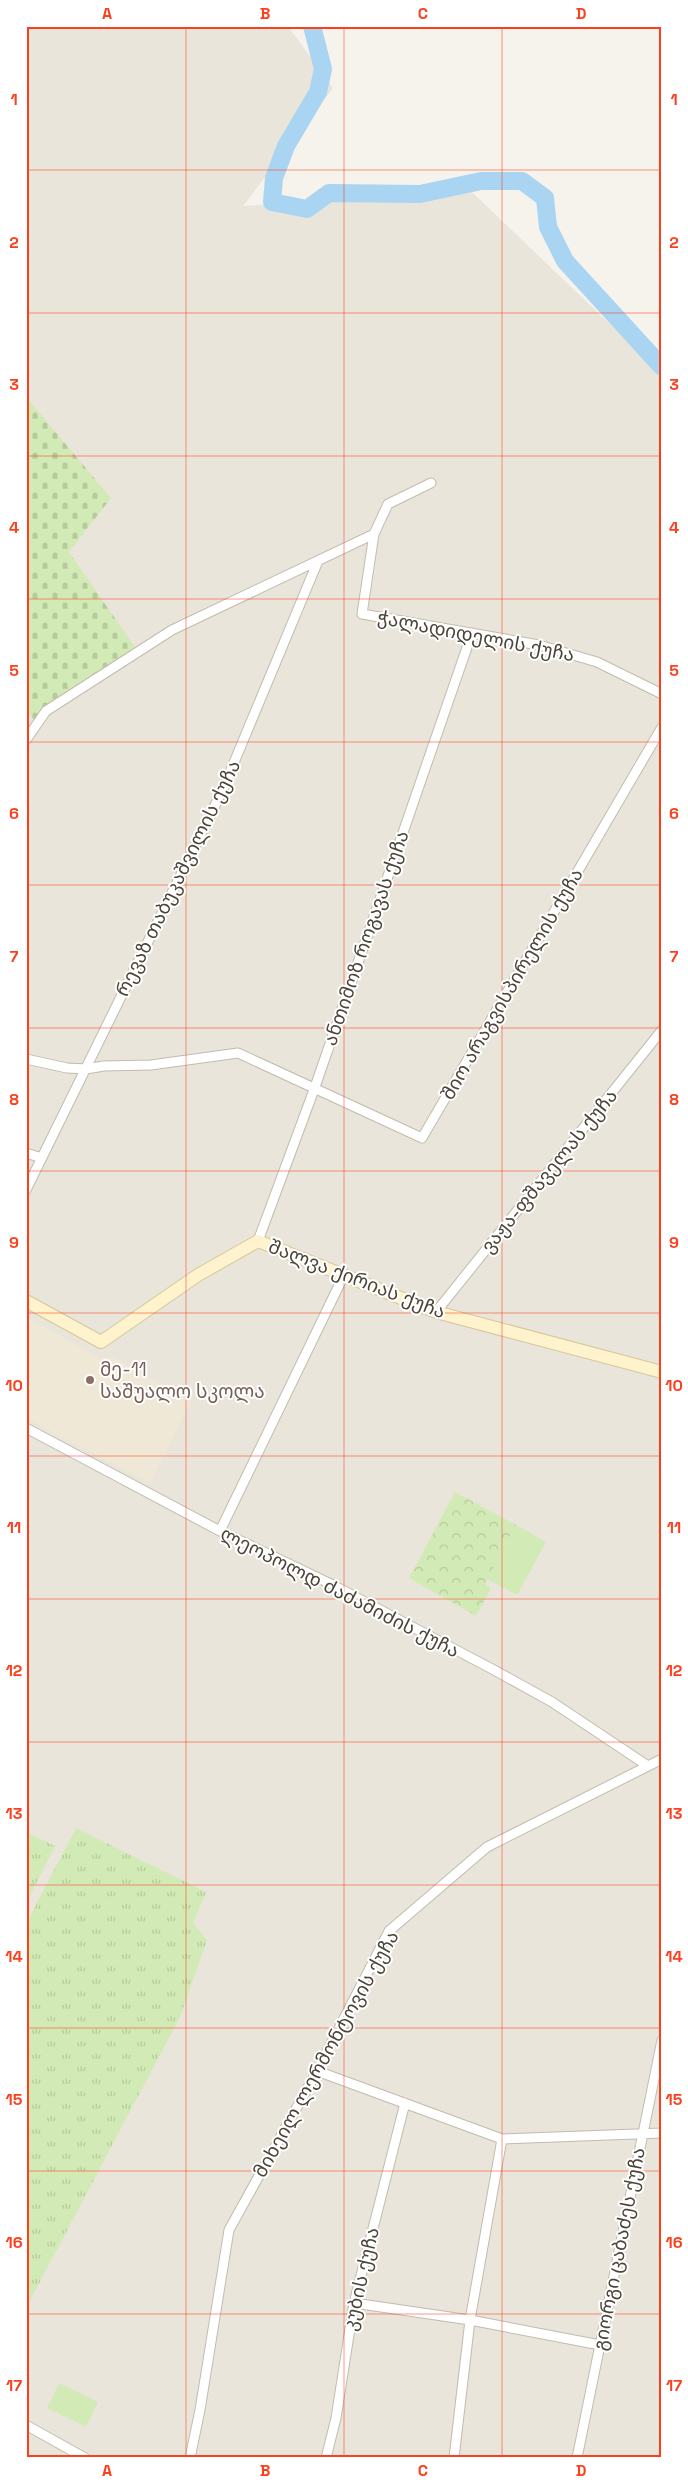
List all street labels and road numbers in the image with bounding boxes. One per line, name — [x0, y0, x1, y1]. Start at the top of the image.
street label: ჭალადიდელის ქუჩა — [375, 605, 577, 667]
street label: რევაზ თაბუკაშვილის ქუჩა — [110, 756, 246, 1000]
street label: ანთიმოზ როგავას ქუჩა — [317, 827, 415, 1049]
street label: შიო არაგვისპირელის ქუჩა — [435, 864, 589, 1104]
street label: ვაჟა-ფშაველას ქუჩა — [475, 1084, 623, 1258]
street label: შალვა ქირიას ქუჩა — [265, 1234, 449, 1324]
street label: ლეოპოლდ ძაძამიძის ქუჩა — [216, 1521, 464, 1663]
street label: მიხეილ ლერმონტოვის ქუჩა — [248, 1926, 404, 2182]
street label: გიორგი ცაბაძეს ქუჩა — [587, 2145, 651, 2353]
street label: კუბის ქუჩა — [337, 2225, 385, 2333]

